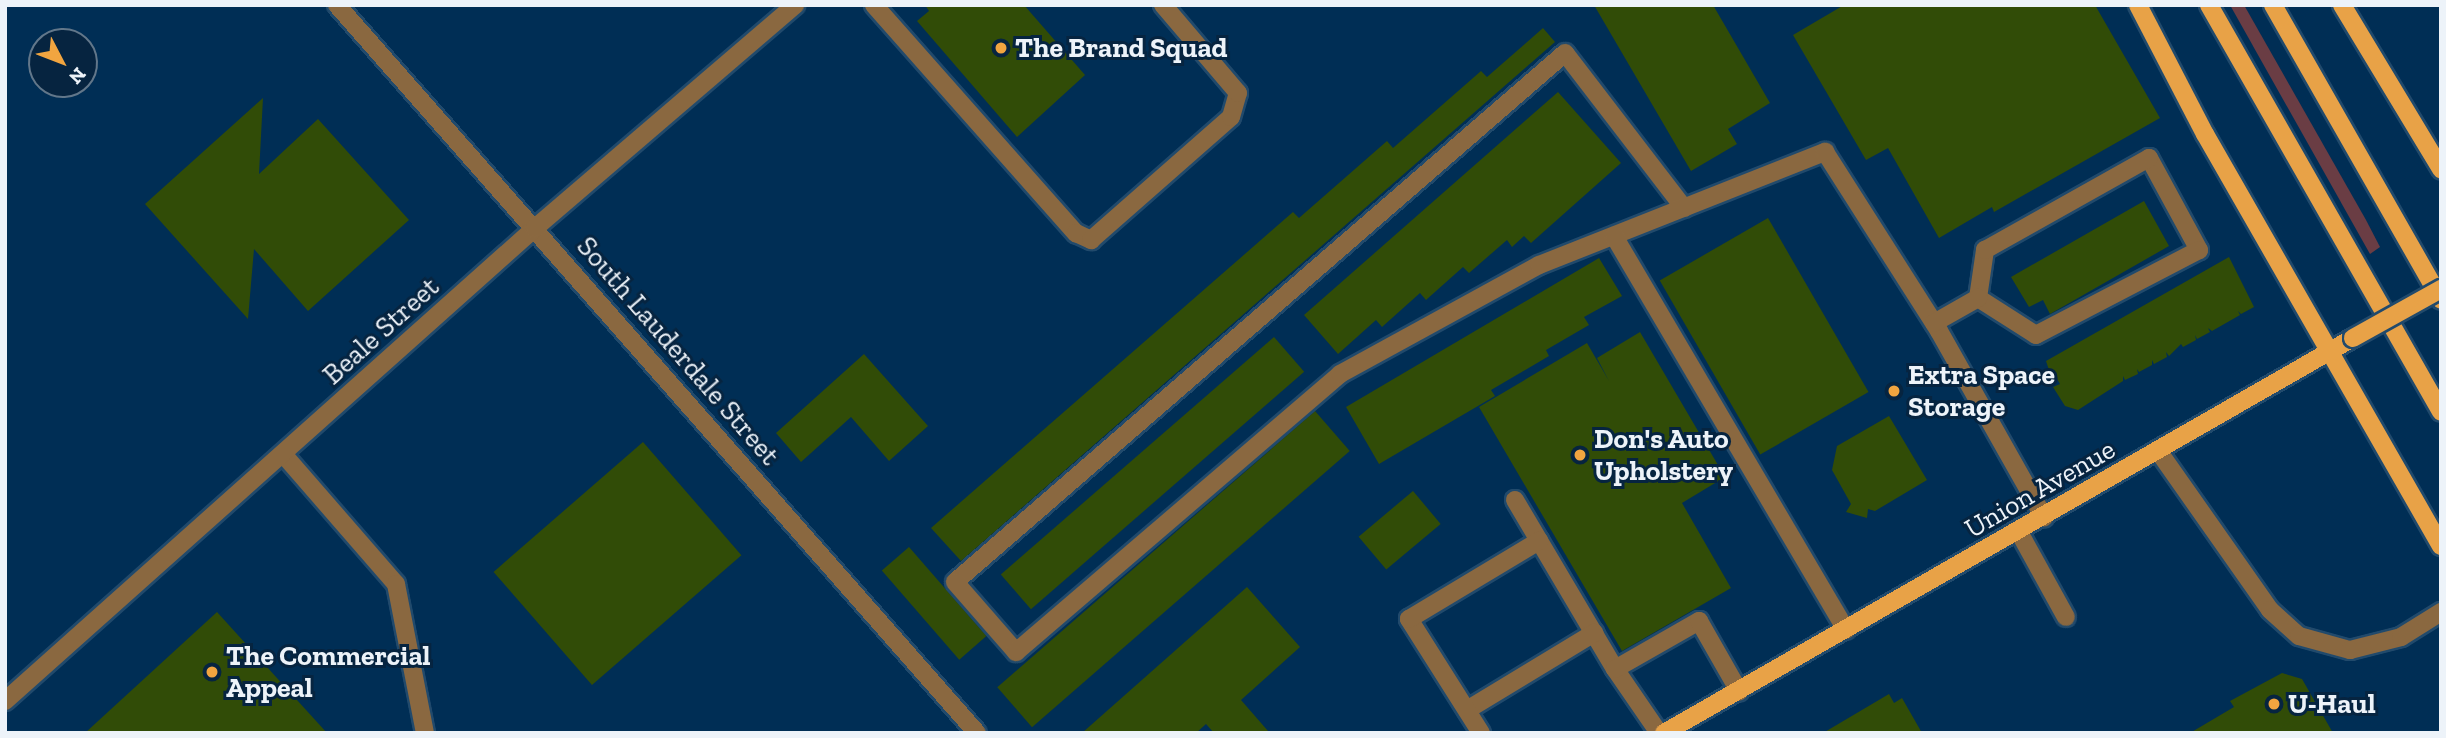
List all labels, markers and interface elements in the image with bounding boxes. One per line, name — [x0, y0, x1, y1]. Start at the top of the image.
north arrow — [28, 28, 98, 98]
place label: The Brand Squad — [1015, 31, 1228, 65]
marker: The Brand Squad — [993, 40, 1009, 56]
text: N — [64, 63, 91, 89]
street label: South Lauderdale Street — [570, 230, 786, 472]
street label: Beale Street — [316, 270, 446, 392]
place label: Extra Space Storage — [1908, 358, 2055, 424]
marker: Extra Space Storage — [1886, 383, 1902, 399]
place label: Don's Auto Upholstery — [1594, 422, 1733, 488]
street label: Union Avenue — [1959, 432, 2121, 546]
marker: Don's Auto Upholstery — [1572, 447, 1588, 463]
place label: The Commercial Appeal — [226, 639, 431, 705]
marker: The Commercial Appeal — [204, 664, 220, 680]
place label: U-Haul — [2288, 687, 2376, 721]
marker: U-Haul — [2266, 696, 2282, 712]

